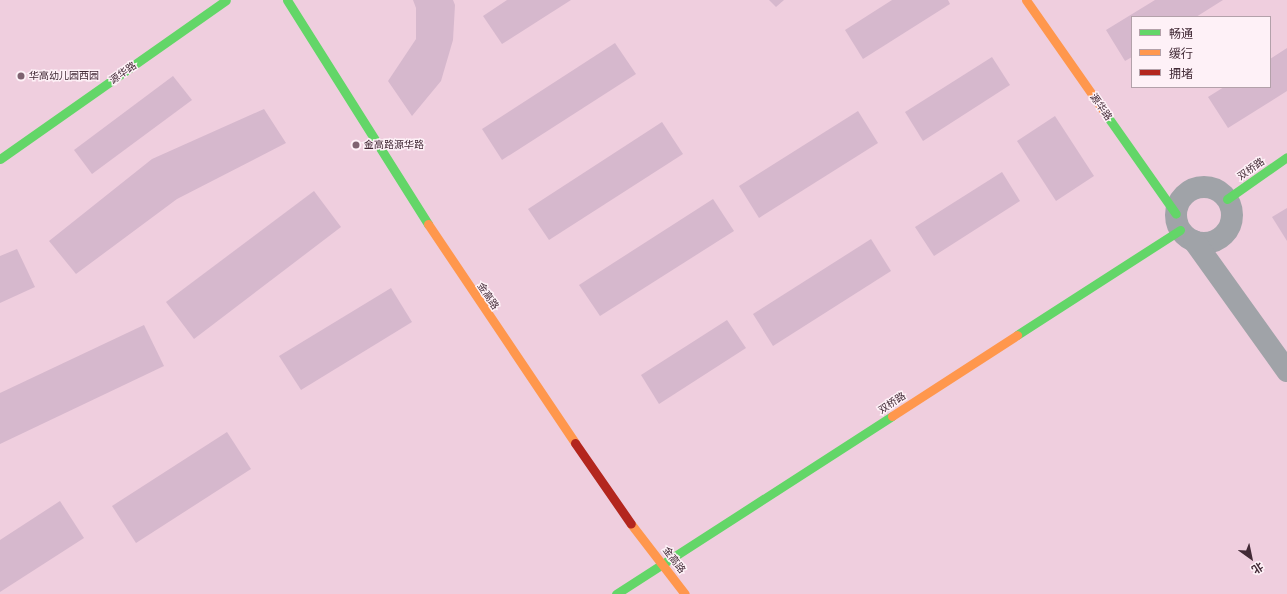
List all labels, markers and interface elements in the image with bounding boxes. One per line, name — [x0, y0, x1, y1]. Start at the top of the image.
legend — [1131, 16, 1271, 88]
text: 畅通 — [1169, 27, 1193, 41]
text: 缓行 — [1169, 47, 1193, 61]
street label: 源华路 — [107, 59, 139, 87]
text: 拥堵 — [1169, 67, 1193, 81]
place label: 华高幼儿园西园 — [29, 70, 99, 82]
marker: 华高幼儿园西园 — [16, 71, 26, 81]
street label: 源华路 — [1087, 91, 1115, 123]
place label: 金高路源华路 — [364, 139, 424, 151]
marker: 金高路源华路 — [351, 140, 361, 150]
street label: 双桥路 — [1235, 155, 1267, 183]
street label: 金高路 — [475, 280, 501, 312]
street label: 双桥路 — [876, 390, 908, 416]
north arrow — [1231, 538, 1271, 578]
street label: 金高路 — [660, 544, 688, 576]
text: 北 — [1250, 560, 1265, 576]

